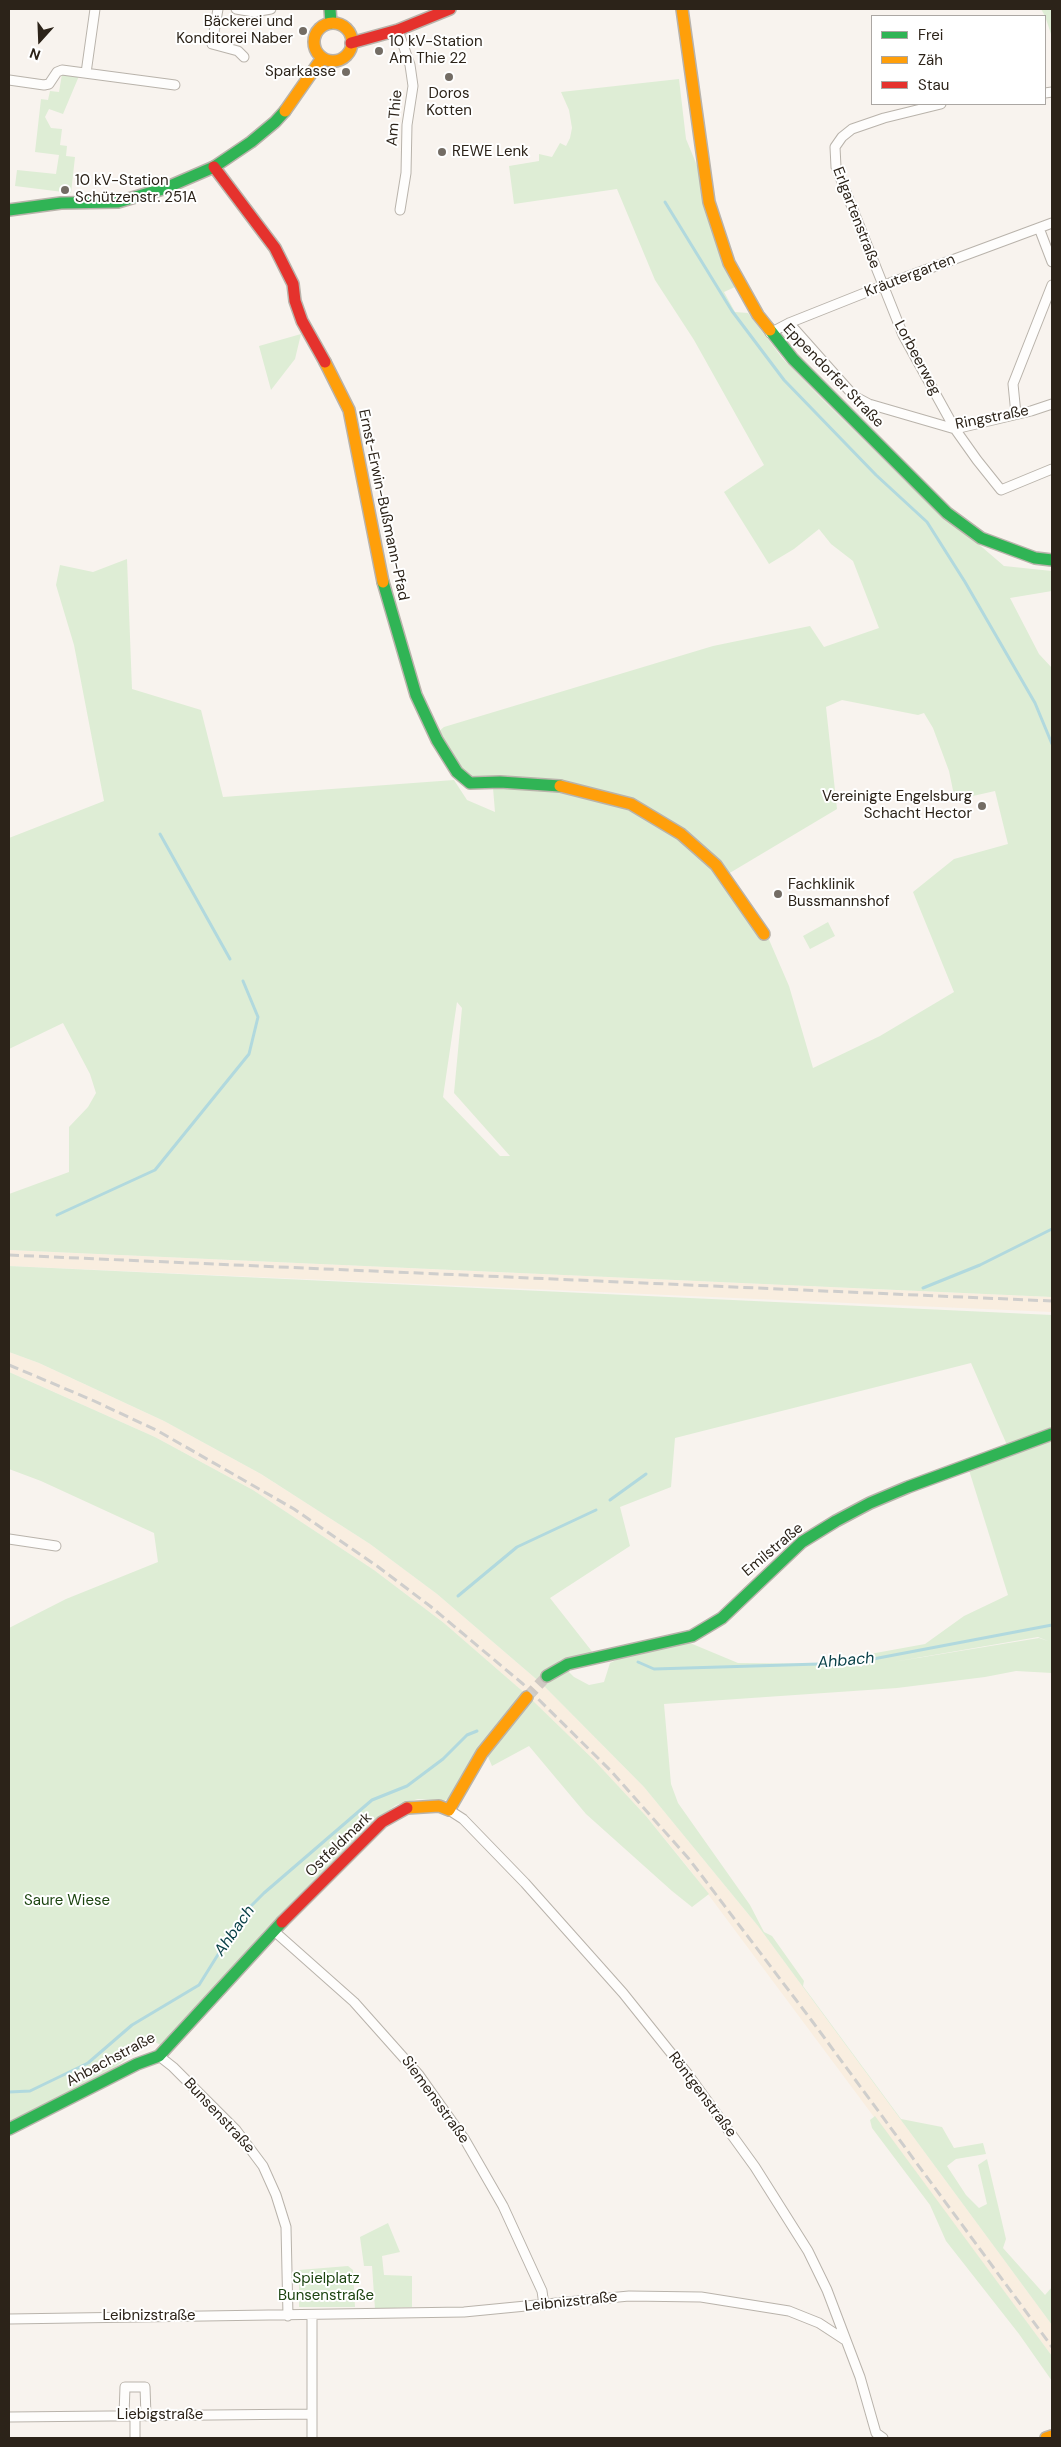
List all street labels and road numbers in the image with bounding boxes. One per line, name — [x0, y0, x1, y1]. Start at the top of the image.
street label: Am Thie — [384, 89, 406, 147]
street label: Erlgartenstraße — [828, 165, 884, 271]
street label: Kräutergarten — [862, 250, 958, 302]
street label: Lorbeerweg — [890, 318, 944, 398]
street label: Eppendorfer Straße — [779, 320, 887, 432]
street label: Ringstraße — [954, 402, 1030, 434]
street label: Ernst-Erwin-Bußmann-Pfad — [354, 408, 412, 602]
street label: Emilstraße — [739, 1519, 807, 1581]
street label: Ostfeldmark — [302, 1809, 376, 1881]
street label: Ahbachstraße — [63, 2029, 159, 2091]
street label: Röntgenstraße — [664, 2049, 740, 2141]
street label: Siemensstraße — [397, 2053, 473, 2147]
street label: Bunsenstraße — [180, 2075, 258, 2157]
street label: Leibnizstraße — [524, 2288, 618, 2316]
street label: Leibnizstraße — [102, 2307, 196, 2325]
street label: Liebigstraße — [117, 2406, 203, 2424]

